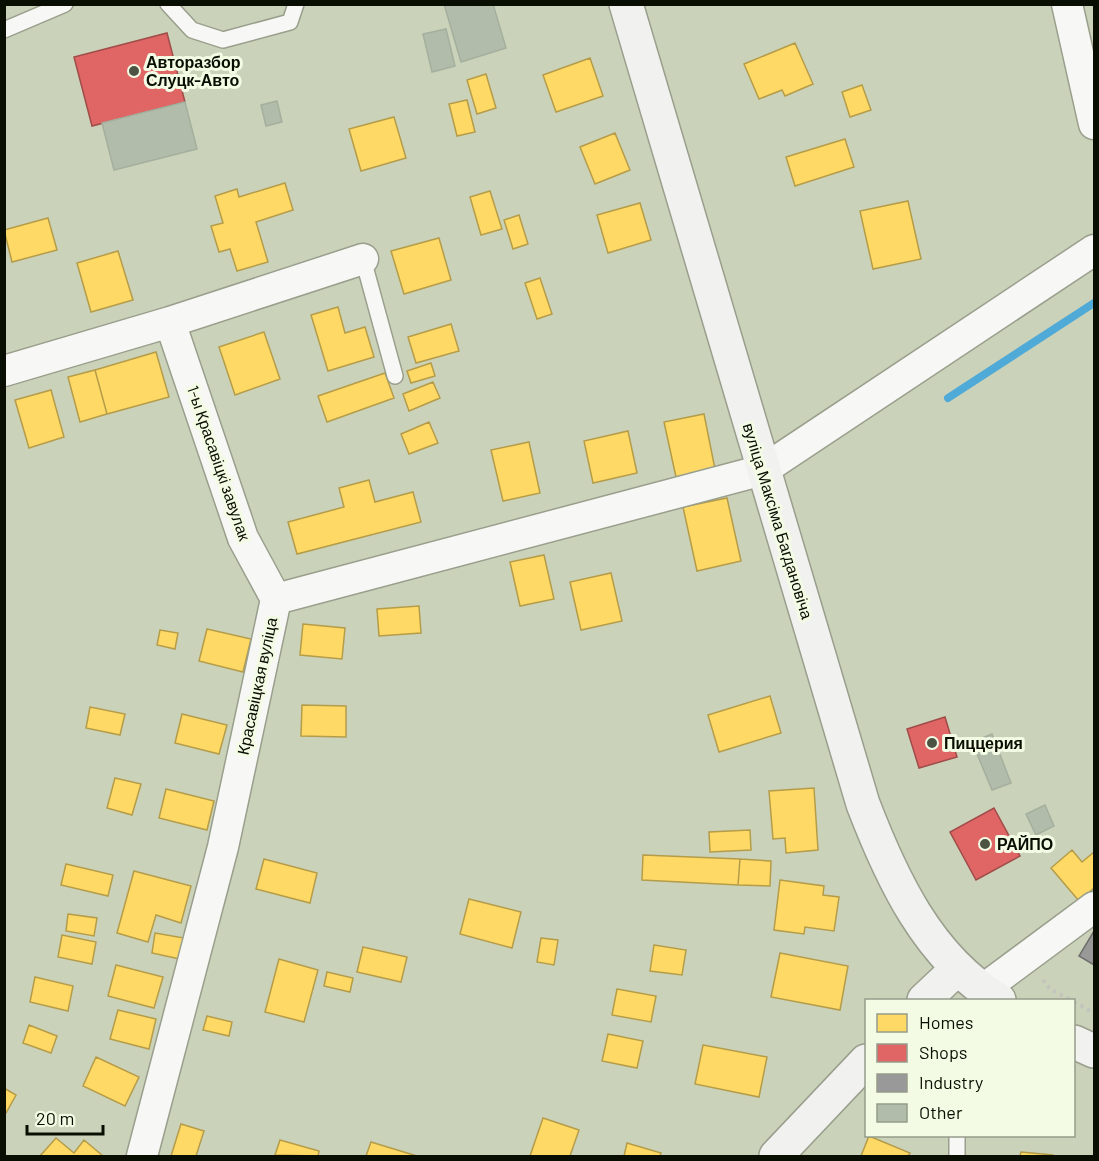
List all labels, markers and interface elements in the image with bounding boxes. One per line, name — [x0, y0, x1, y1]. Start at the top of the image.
place label: Авторазбор Слуцк-Авто — [146, 52, 241, 89]
marker: Авторазбор Слуцк-Авто — [127, 64, 141, 78]
street label: 1-ы Красавіцкі завулак — [184, 383, 255, 544]
street label: вуліца Максіма Багдановіча — [740, 421, 817, 621]
street label: Красавіцкая вуліца — [233, 615, 280, 756]
place label: Пиццерия — [944, 733, 1023, 752]
marker: Пиццерия — [925, 736, 939, 750]
place label: РАЙПО — [997, 834, 1053, 853]
marker: РАЙПО — [978, 837, 992, 851]
legend — [865, 999, 1075, 1137]
text: Homes — [919, 1011, 973, 1033]
text: Shops — [919, 1041, 968, 1063]
text: Industry — [919, 1071, 983, 1093]
scale bar — [27, 1098, 104, 1136]
text: Other — [919, 1101, 963, 1123]
text: 20 m — [36, 1107, 74, 1129]

